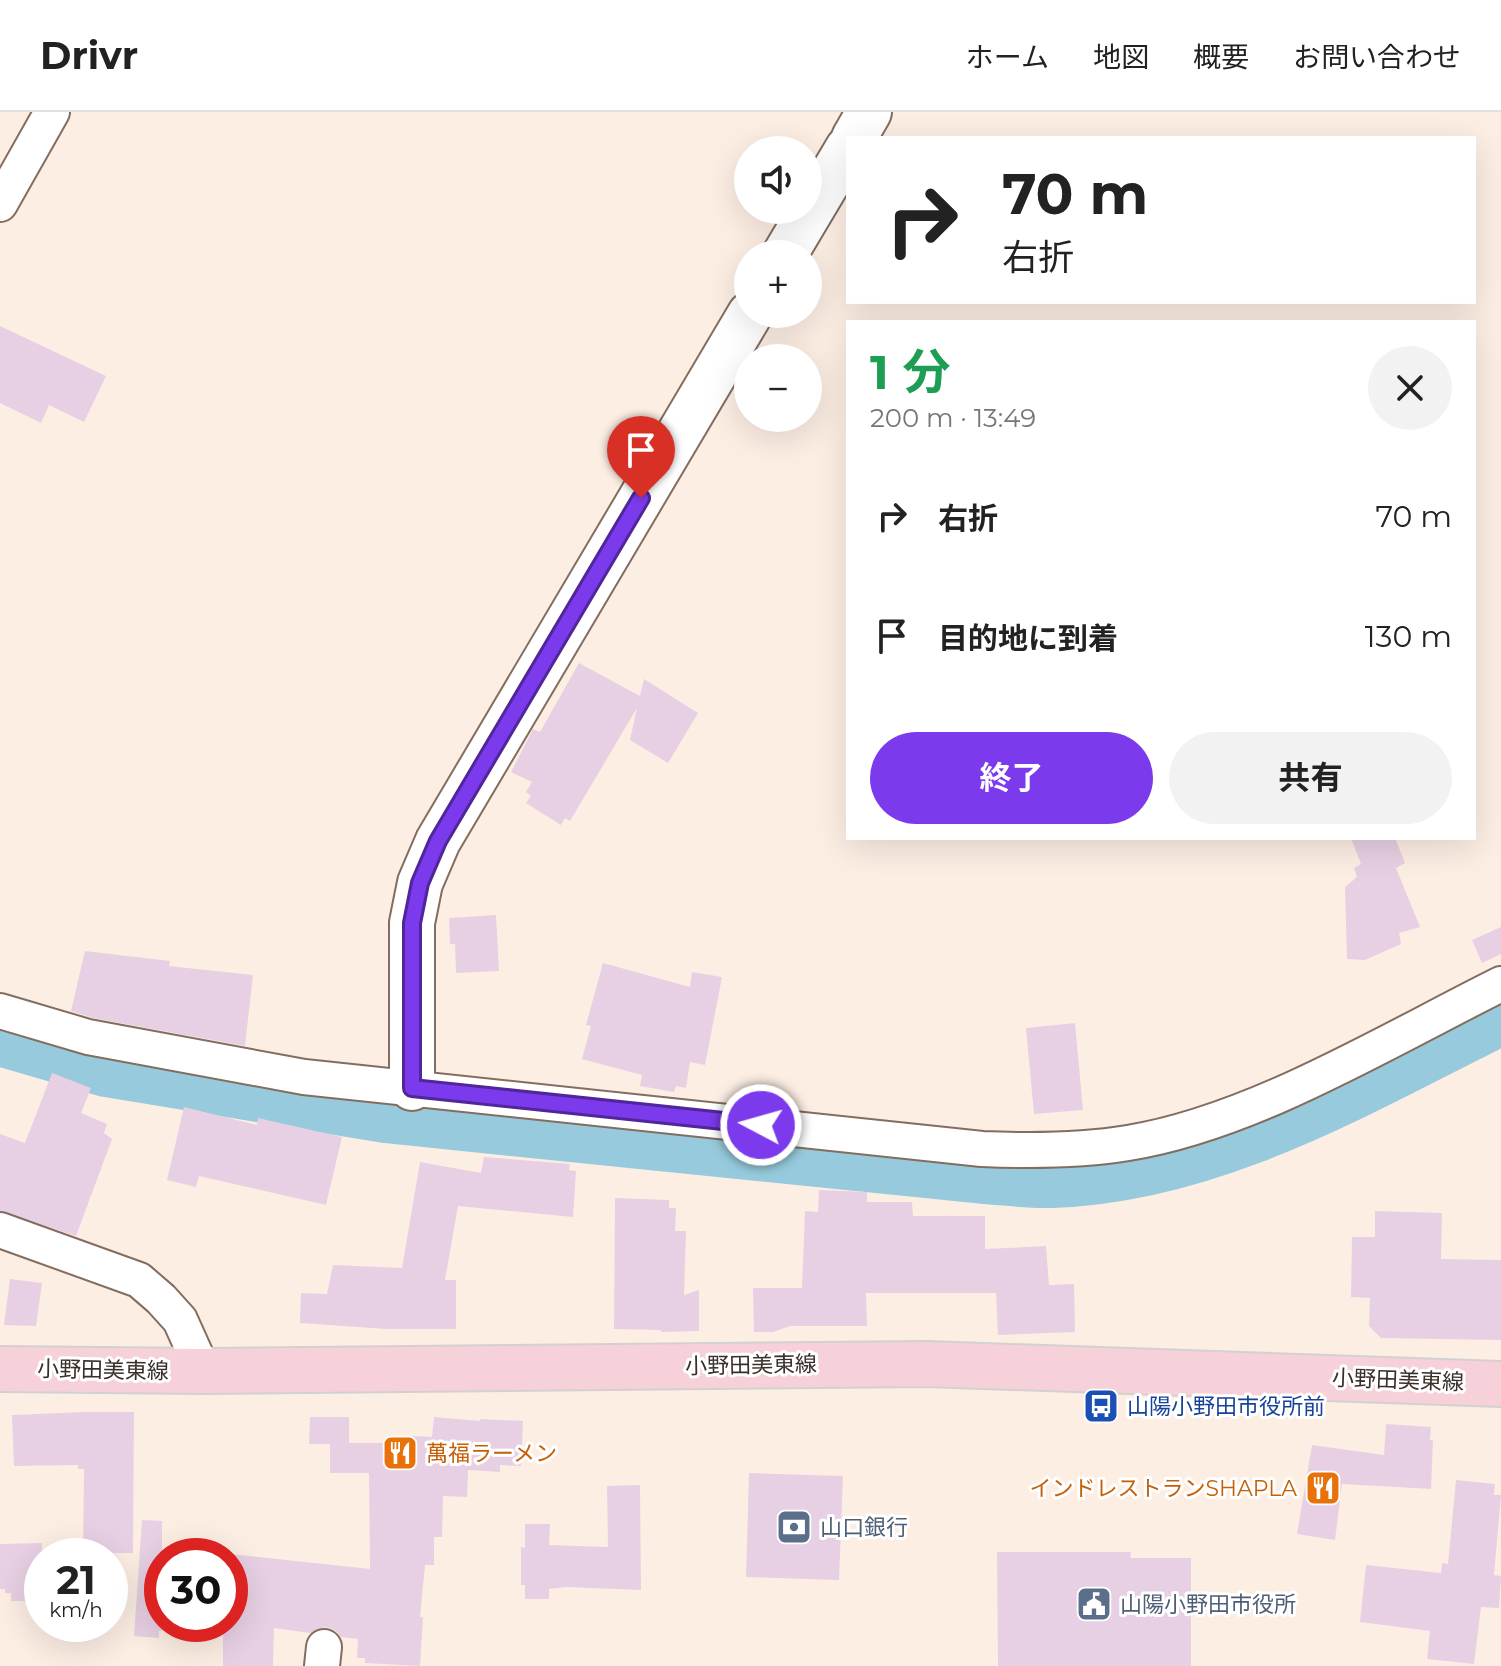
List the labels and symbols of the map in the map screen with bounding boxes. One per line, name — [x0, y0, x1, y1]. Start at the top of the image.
pin — [607, 416, 675, 498]
position arrow — [719, 1083, 803, 1167]
street label: 小野田美東線 — [685, 1350, 817, 1380]
street label: 小野田美東線 — [37, 1355, 169, 1385]
street label: 小野田美東線 — [1332, 1364, 1464, 1396]
bus stop icon: 山陽小野田市役所前 — [1082, 1387, 1120, 1425]
place label: 山陽小野田市役所前 — [1127, 1393, 1325, 1420]
restaurant icon: 萬福ラーメン — [381, 1434, 419, 1472]
place label: 萬福ラーメン — [426, 1440, 557, 1467]
restaurant icon: インドレストランSHAPLA — [1304, 1469, 1342, 1507]
place label: インドレストランSHAPLA — [1030, 1475, 1297, 1502]
bank icon: 山口銀行 — [775, 1508, 813, 1546]
place label: 山口銀行 — [820, 1514, 908, 1541]
speed limit sign: 30 — [144, 1538, 248, 1642]
public building icon: 山陽小野田市役所 — [1075, 1585, 1113, 1623]
place label: 山陽小野田市役所 — [1120, 1591, 1296, 1618]

